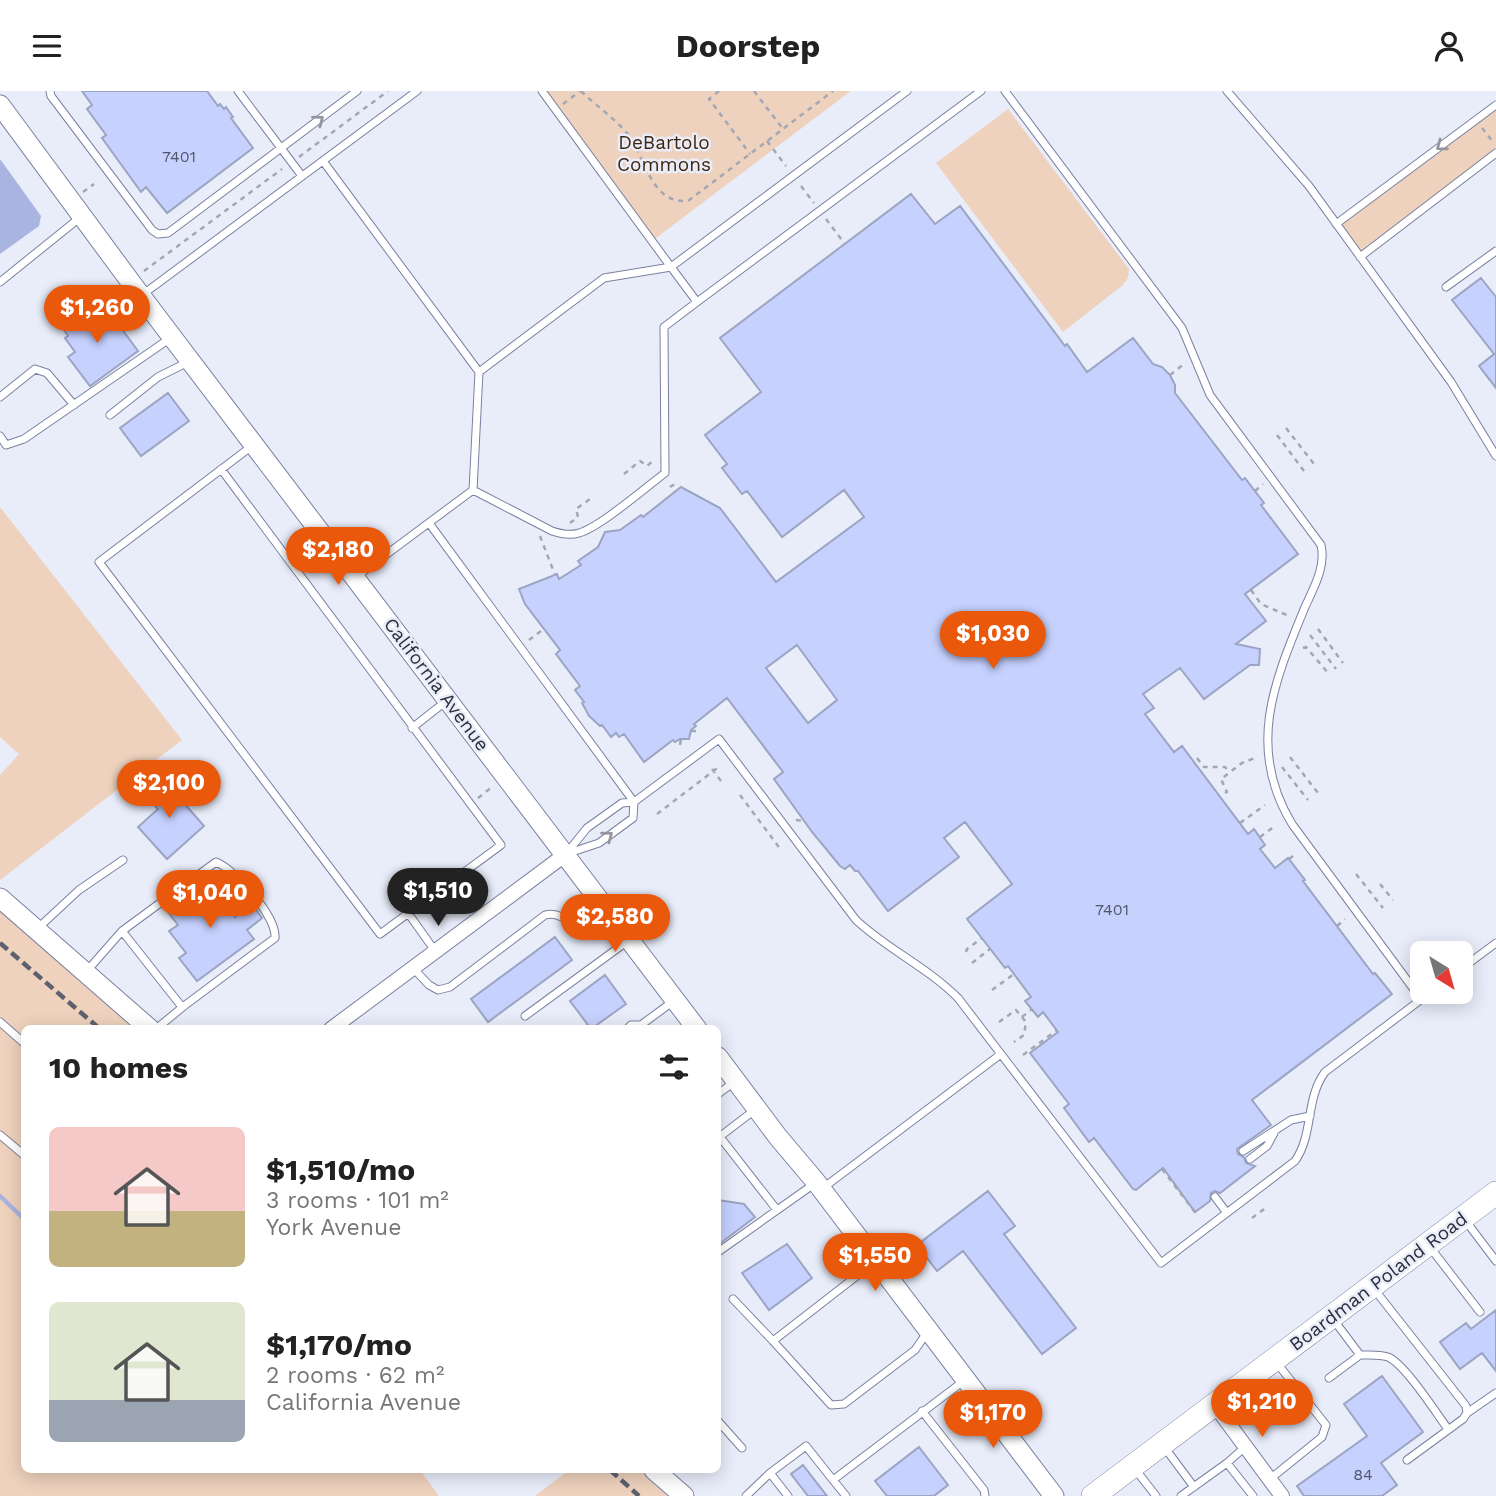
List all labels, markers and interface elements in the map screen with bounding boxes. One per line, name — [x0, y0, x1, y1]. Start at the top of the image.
icon: menu — [28, 27, 66, 65]
text: Doorstep — [676, 27, 820, 65]
icon: person — [1430, 27, 1468, 65]
one-way arrow — [312, 115, 324, 128]
park label: DeBartolo Commons — [617, 131, 711, 176]
one-way arrow — [1436, 137, 1449, 150]
house number: 7401 — [162, 147, 196, 166]
pin: $1,260 — [40, 285, 154, 345]
text: $1,260 — [60, 294, 134, 321]
pin: $2,180 — [281, 527, 395, 587]
text: $2,180 — [302, 536, 374, 563]
pin: $1,030 — [936, 611, 1050, 671]
street label: California Avenue — [379, 613, 494, 756]
text: $1,030 — [956, 620, 1030, 647]
pin: $2,100 — [112, 761, 226, 820]
text: $2,100 — [133, 769, 205, 796]
one-way arrow — [600, 832, 613, 845]
pin: $1,510 — [381, 869, 495, 928]
pin: $1,040 — [153, 871, 267, 930]
text: $1,510 — [403, 877, 473, 904]
text: $1,040 — [172, 879, 248, 906]
pin: $2,580 — [558, 895, 672, 954]
house number: 7401 — [1095, 900, 1129, 919]
text: $2,580 — [576, 903, 654, 930]
north arrow — [1410, 941, 1474, 1005]
map controls — [1410, 941, 1473, 1004]
icon: filters — [655, 1048, 693, 1086]
text: 10 homes — [49, 1050, 188, 1085]
text: $1,510/mo — [266, 1152, 415, 1187]
icon: home — [105, 1155, 189, 1239]
text: 3 rooms · 101 m² — [266, 1187, 449, 1214]
street label: Boardman Poland Road — [1285, 1207, 1472, 1356]
text: York Avenue — [266, 1214, 402, 1241]
pin: $1,550 — [818, 1233, 932, 1293]
text: $1,550 — [839, 1242, 911, 1269]
text: $1,170/mo — [266, 1327, 412, 1362]
icon: home — [105, 1330, 189, 1414]
text: 2 rooms · 62 m² — [266, 1362, 444, 1389]
pin: $1,210 — [1205, 1379, 1319, 1439]
text: $1,210 — [1227, 1388, 1297, 1415]
text: California Avenue — [266, 1389, 461, 1416]
pin: $1,170 — [936, 1391, 1050, 1450]
text: $1,170 — [959, 1399, 1027, 1426]
house number: 84 — [1353, 1465, 1373, 1484]

